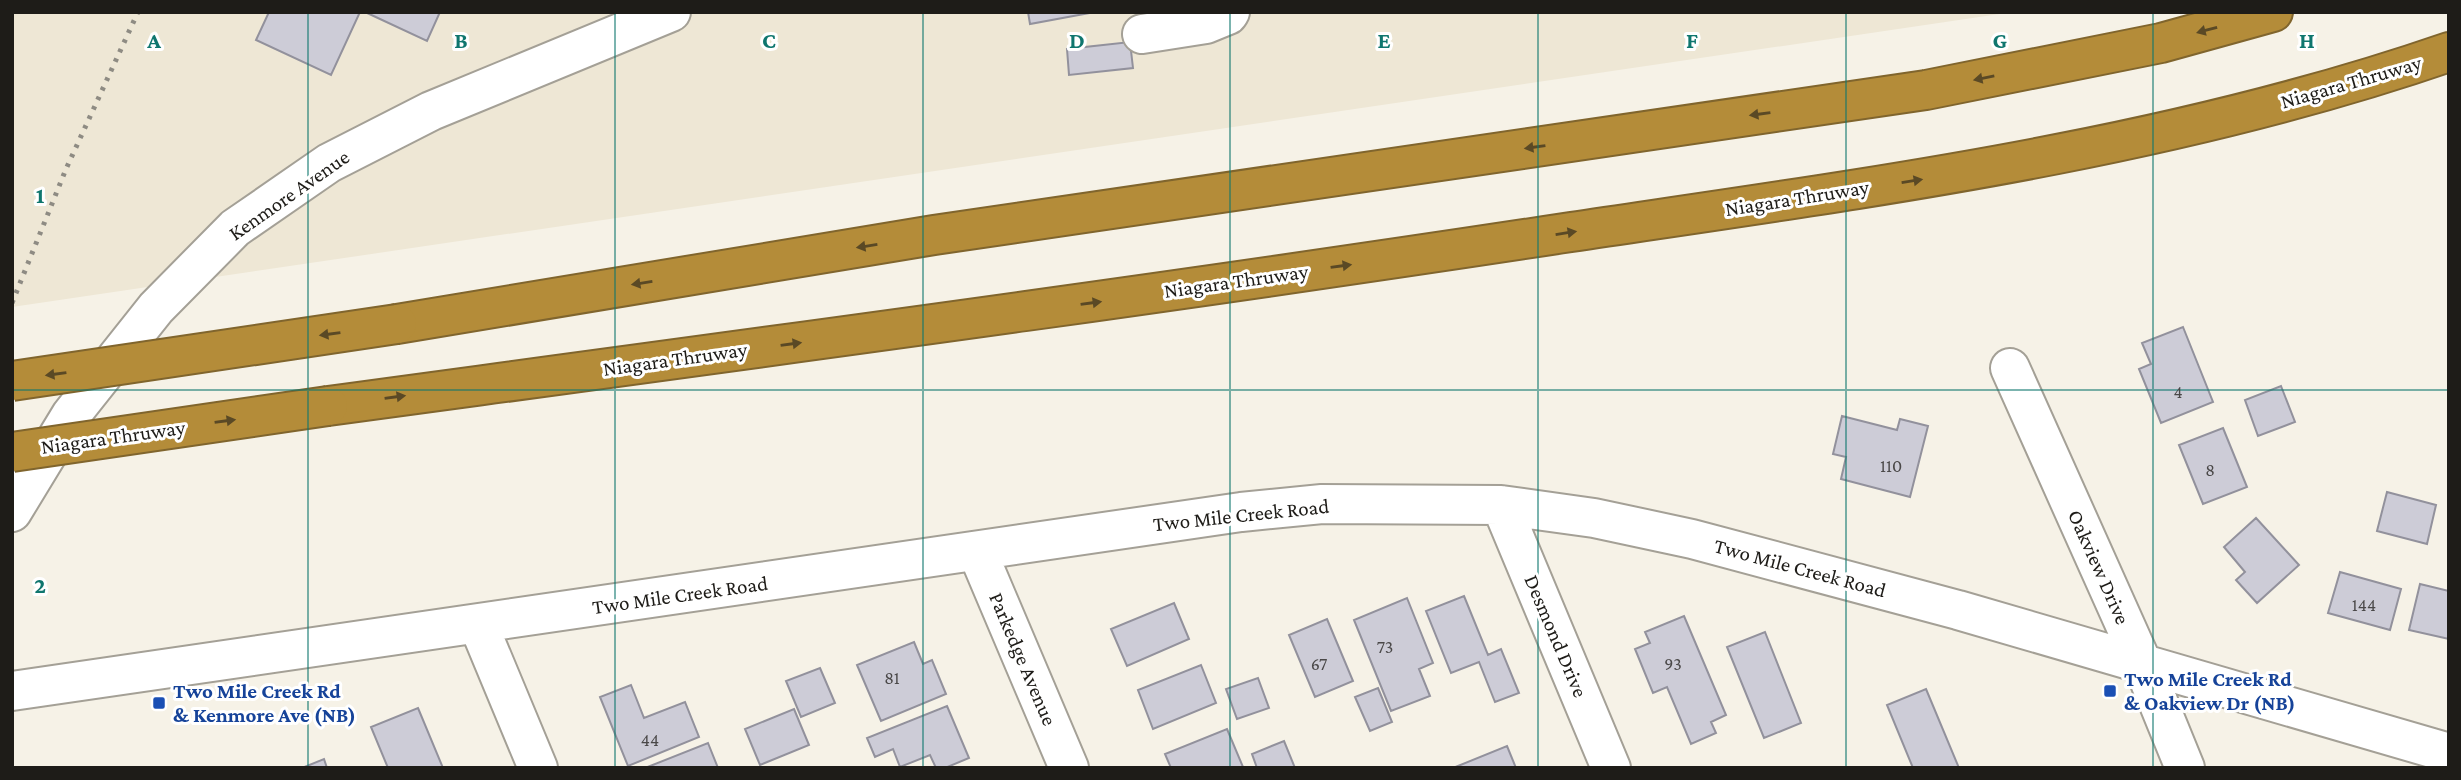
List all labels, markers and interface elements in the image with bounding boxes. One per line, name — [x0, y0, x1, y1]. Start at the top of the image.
one-way arrow — [2196, 25, 2218, 36]
text: A — [146, 27, 161, 53]
text: B — [454, 27, 468, 53]
text: C — [762, 27, 776, 53]
text: D — [1069, 27, 1085, 53]
text: E — [1377, 27, 1391, 53]
text: F — [1686, 27, 1698, 53]
text: G — [1993, 27, 2008, 53]
text: H — [2299, 27, 2315, 53]
street label: Niagara Thruway — [2278, 50, 2425, 114]
one-way arrow — [1973, 73, 1995, 84]
one-way arrow — [1749, 109, 1771, 120]
one-way arrow — [1524, 142, 1546, 153]
street label: Kenmore Avenue — [224, 145, 354, 245]
street label: Niagara Thruway — [1723, 175, 1871, 221]
one-way arrow — [1901, 175, 1923, 186]
text: 1 — [36, 182, 45, 208]
one-way arrow — [1555, 227, 1577, 238]
one-way arrow — [856, 241, 878, 252]
street label: Niagara Thruway — [1162, 259, 1310, 303]
one-way arrow — [1330, 260, 1352, 271]
one-way arrow — [631, 278, 653, 289]
one-way arrow — [1080, 297, 1102, 308]
one-way arrow — [319, 329, 341, 340]
street label: Niagara Thruway — [601, 337, 749, 381]
one-way arrow — [780, 338, 802, 349]
one-way arrow — [45, 369, 67, 380]
house number: 4 — [2173, 382, 2183, 402]
one-way arrow — [385, 391, 407, 402]
street label: Niagara Thruway — [39, 415, 187, 459]
one-way arrow — [214, 415, 236, 426]
house number: 110 — [1880, 456, 1902, 476]
house number: 8 — [2205, 460, 2215, 480]
street label: Two Mile Creek Road — [1152, 494, 1330, 536]
street label: Oakview Drive — [2063, 506, 2135, 628]
street label: Two Mile Creek Road — [1711, 533, 1889, 603]
street label: Two Mile Creek Road — [591, 571, 769, 619]
street label: Desmond Drive — [1519, 571, 1593, 701]
text: 2 — [34, 572, 46, 598]
street label: Parkedge Avenue — [984, 589, 1062, 729]
house number: 144 — [2352, 595, 2376, 615]
house number: 73 — [1377, 637, 1393, 657]
house number: 67 — [1311, 654, 1327, 674]
house number: 93 — [1664, 654, 1682, 674]
place label: Two Mile Creek Rd & Oakview Dr (NB) — [2124, 667, 2296, 715]
house number: 81 — [884, 668, 900, 688]
place label: Two Mile Creek Rd & Kenmore Ave (NB) — [173, 679, 356, 727]
marker: Two Mile Creek Rd & Oakview Dr (NB) — [2102, 683, 2118, 699]
marker: Two Mile Creek Rd & Kenmore Ave (NB) — [151, 695, 167, 711]
house number: 44 — [641, 730, 659, 750]

